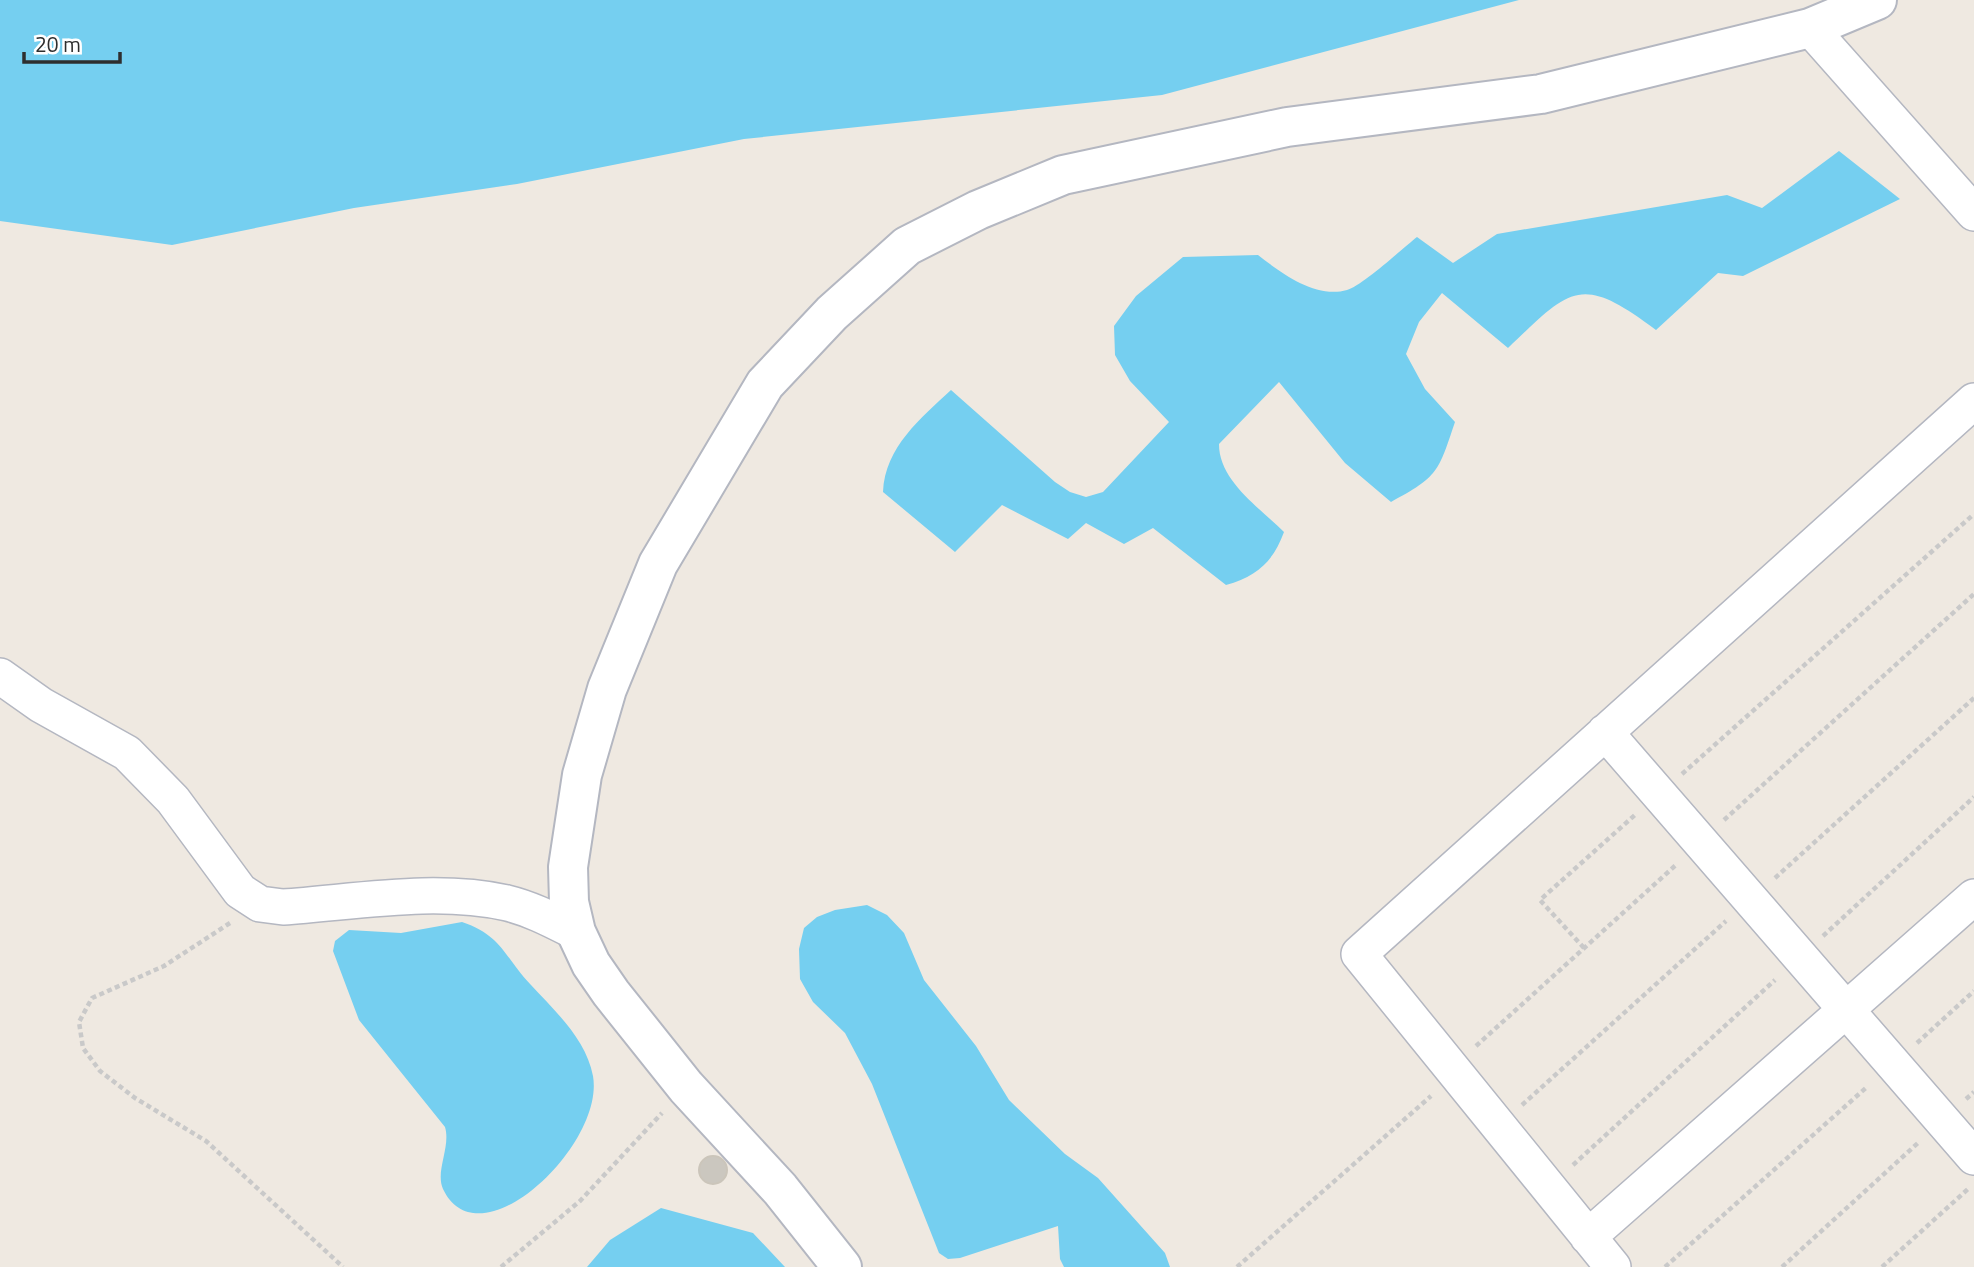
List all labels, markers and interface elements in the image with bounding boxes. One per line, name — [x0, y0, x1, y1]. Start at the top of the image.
scale bar — [24, 21, 121, 65]
text: 20 m — [35, 28, 81, 60]

